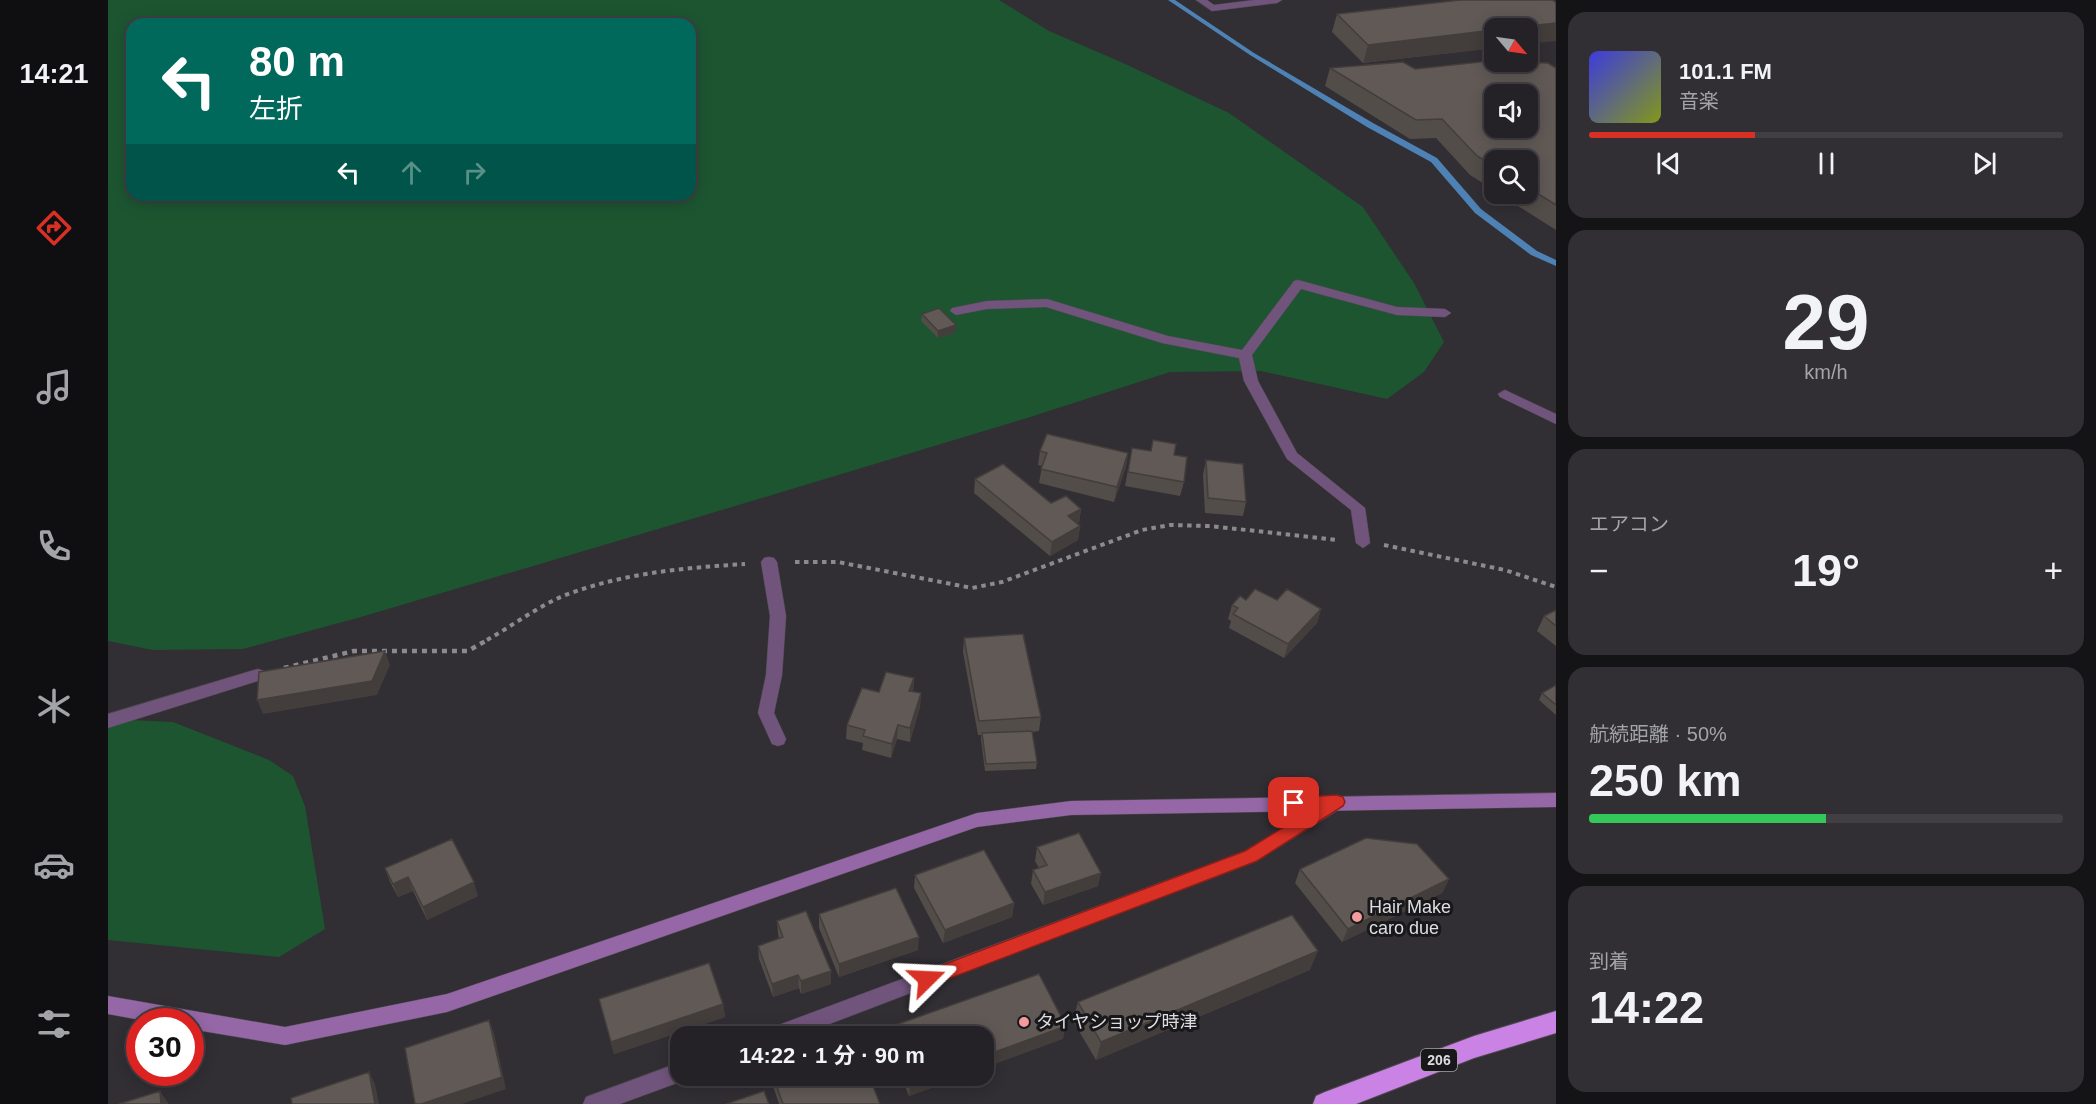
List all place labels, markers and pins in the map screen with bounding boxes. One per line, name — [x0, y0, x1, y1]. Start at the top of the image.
pin — [1268, 777, 1319, 828]
place label: Hair Make caro due — [1369, 897, 1451, 938]
marker: Hair Make caro due — [1350, 910, 1364, 924]
place label: タイヤショップ時津 — [1036, 1012, 1197, 1032]
marker: タイヤショップ時津 — [1017, 1015, 1031, 1029]

